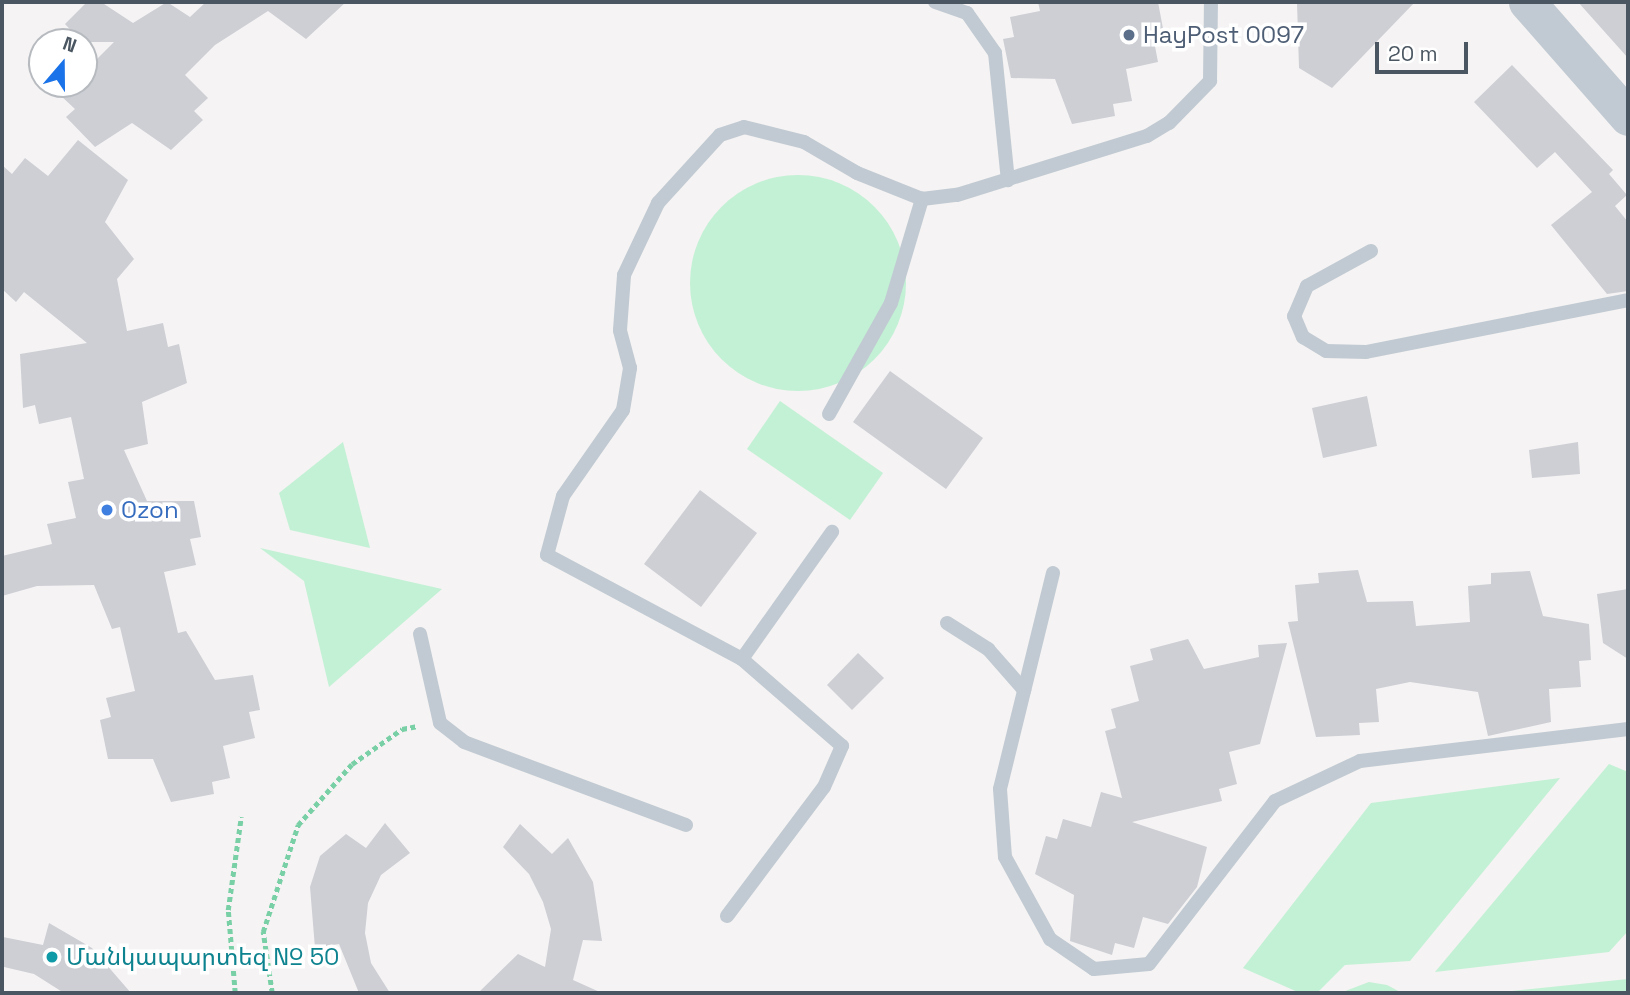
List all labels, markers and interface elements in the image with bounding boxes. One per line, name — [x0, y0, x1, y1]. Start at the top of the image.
place label: HayPost 0097 — [1143, 21, 1304, 49]
marker: HayPost 0097 — [1121, 27, 1137, 43]
north arrow — [28, 28, 98, 98]
scale bar — [1378, 28, 1471, 72]
text: N — [59, 31, 80, 59]
text: 20 m — [1388, 40, 1438, 67]
place label: Ozon — [121, 496, 179, 524]
marker: Ozon — [99, 502, 115, 518]
place label: Մանկապարտեզ № 50 — [66, 943, 339, 971]
marker: Մանկապարտեզ № 50 — [44, 949, 60, 965]

